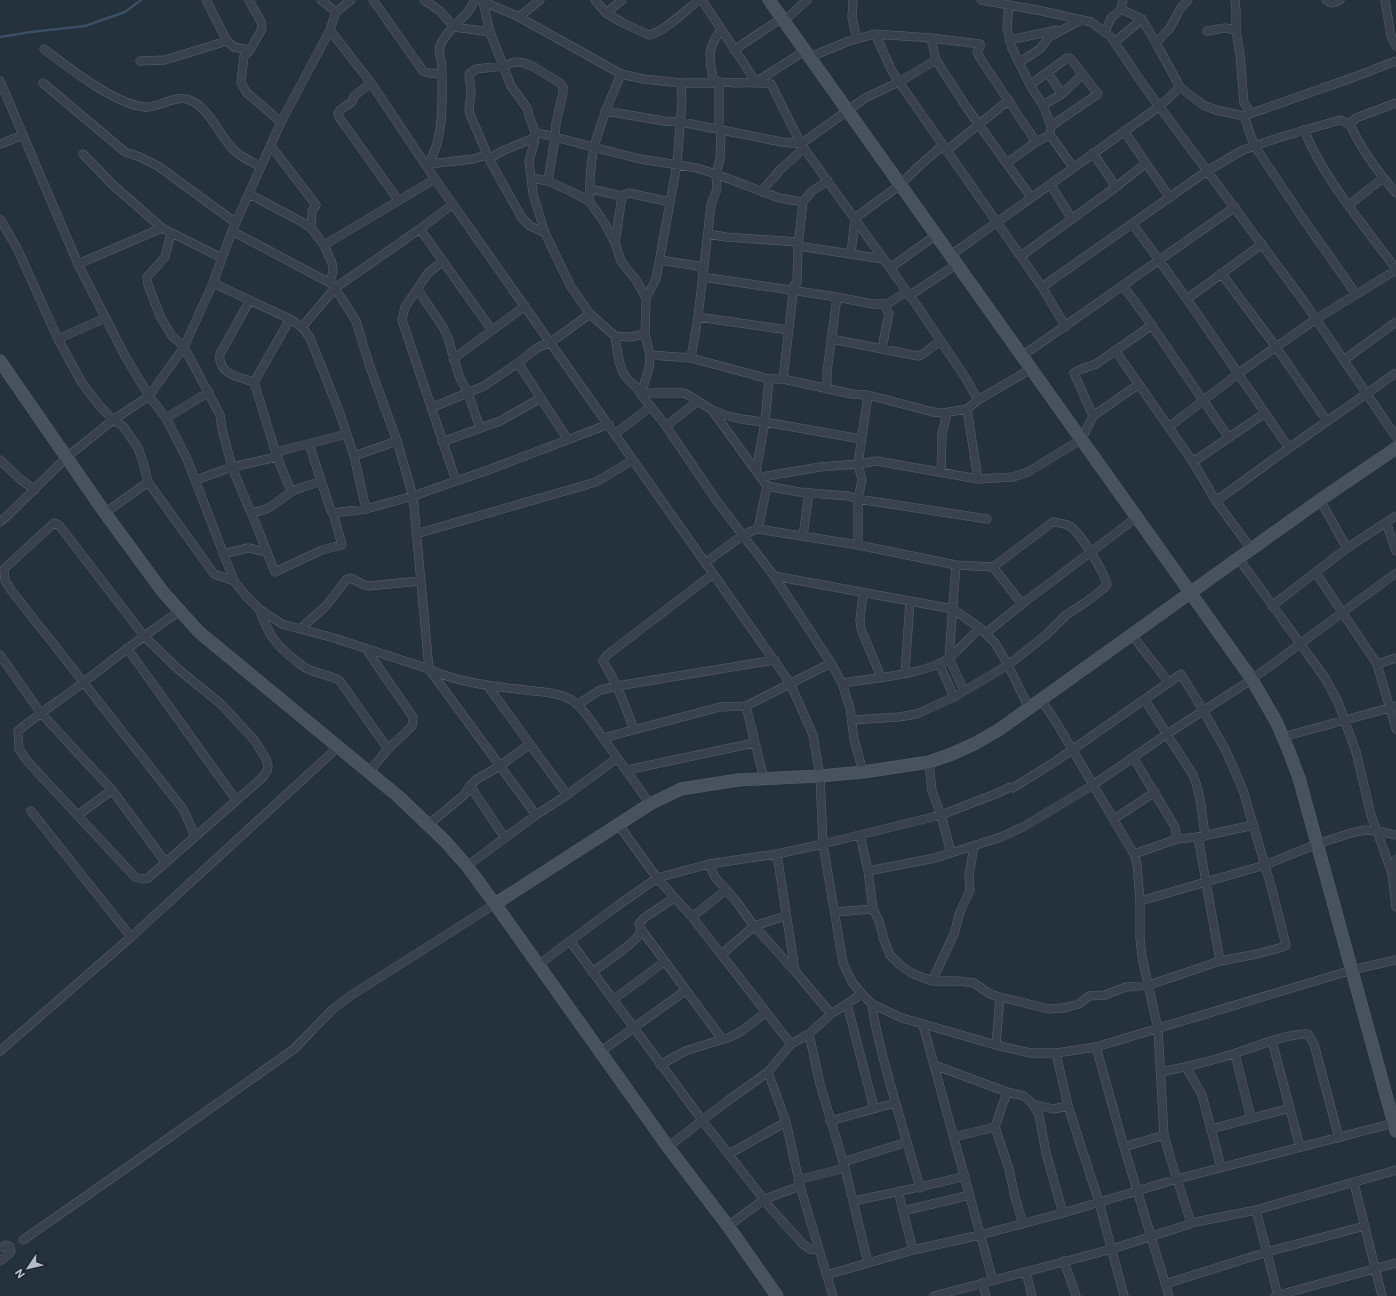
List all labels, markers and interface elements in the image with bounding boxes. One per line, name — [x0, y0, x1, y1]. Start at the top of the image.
north arrow — [8, 1248, 48, 1288]
text: N — [12, 1267, 27, 1281]

